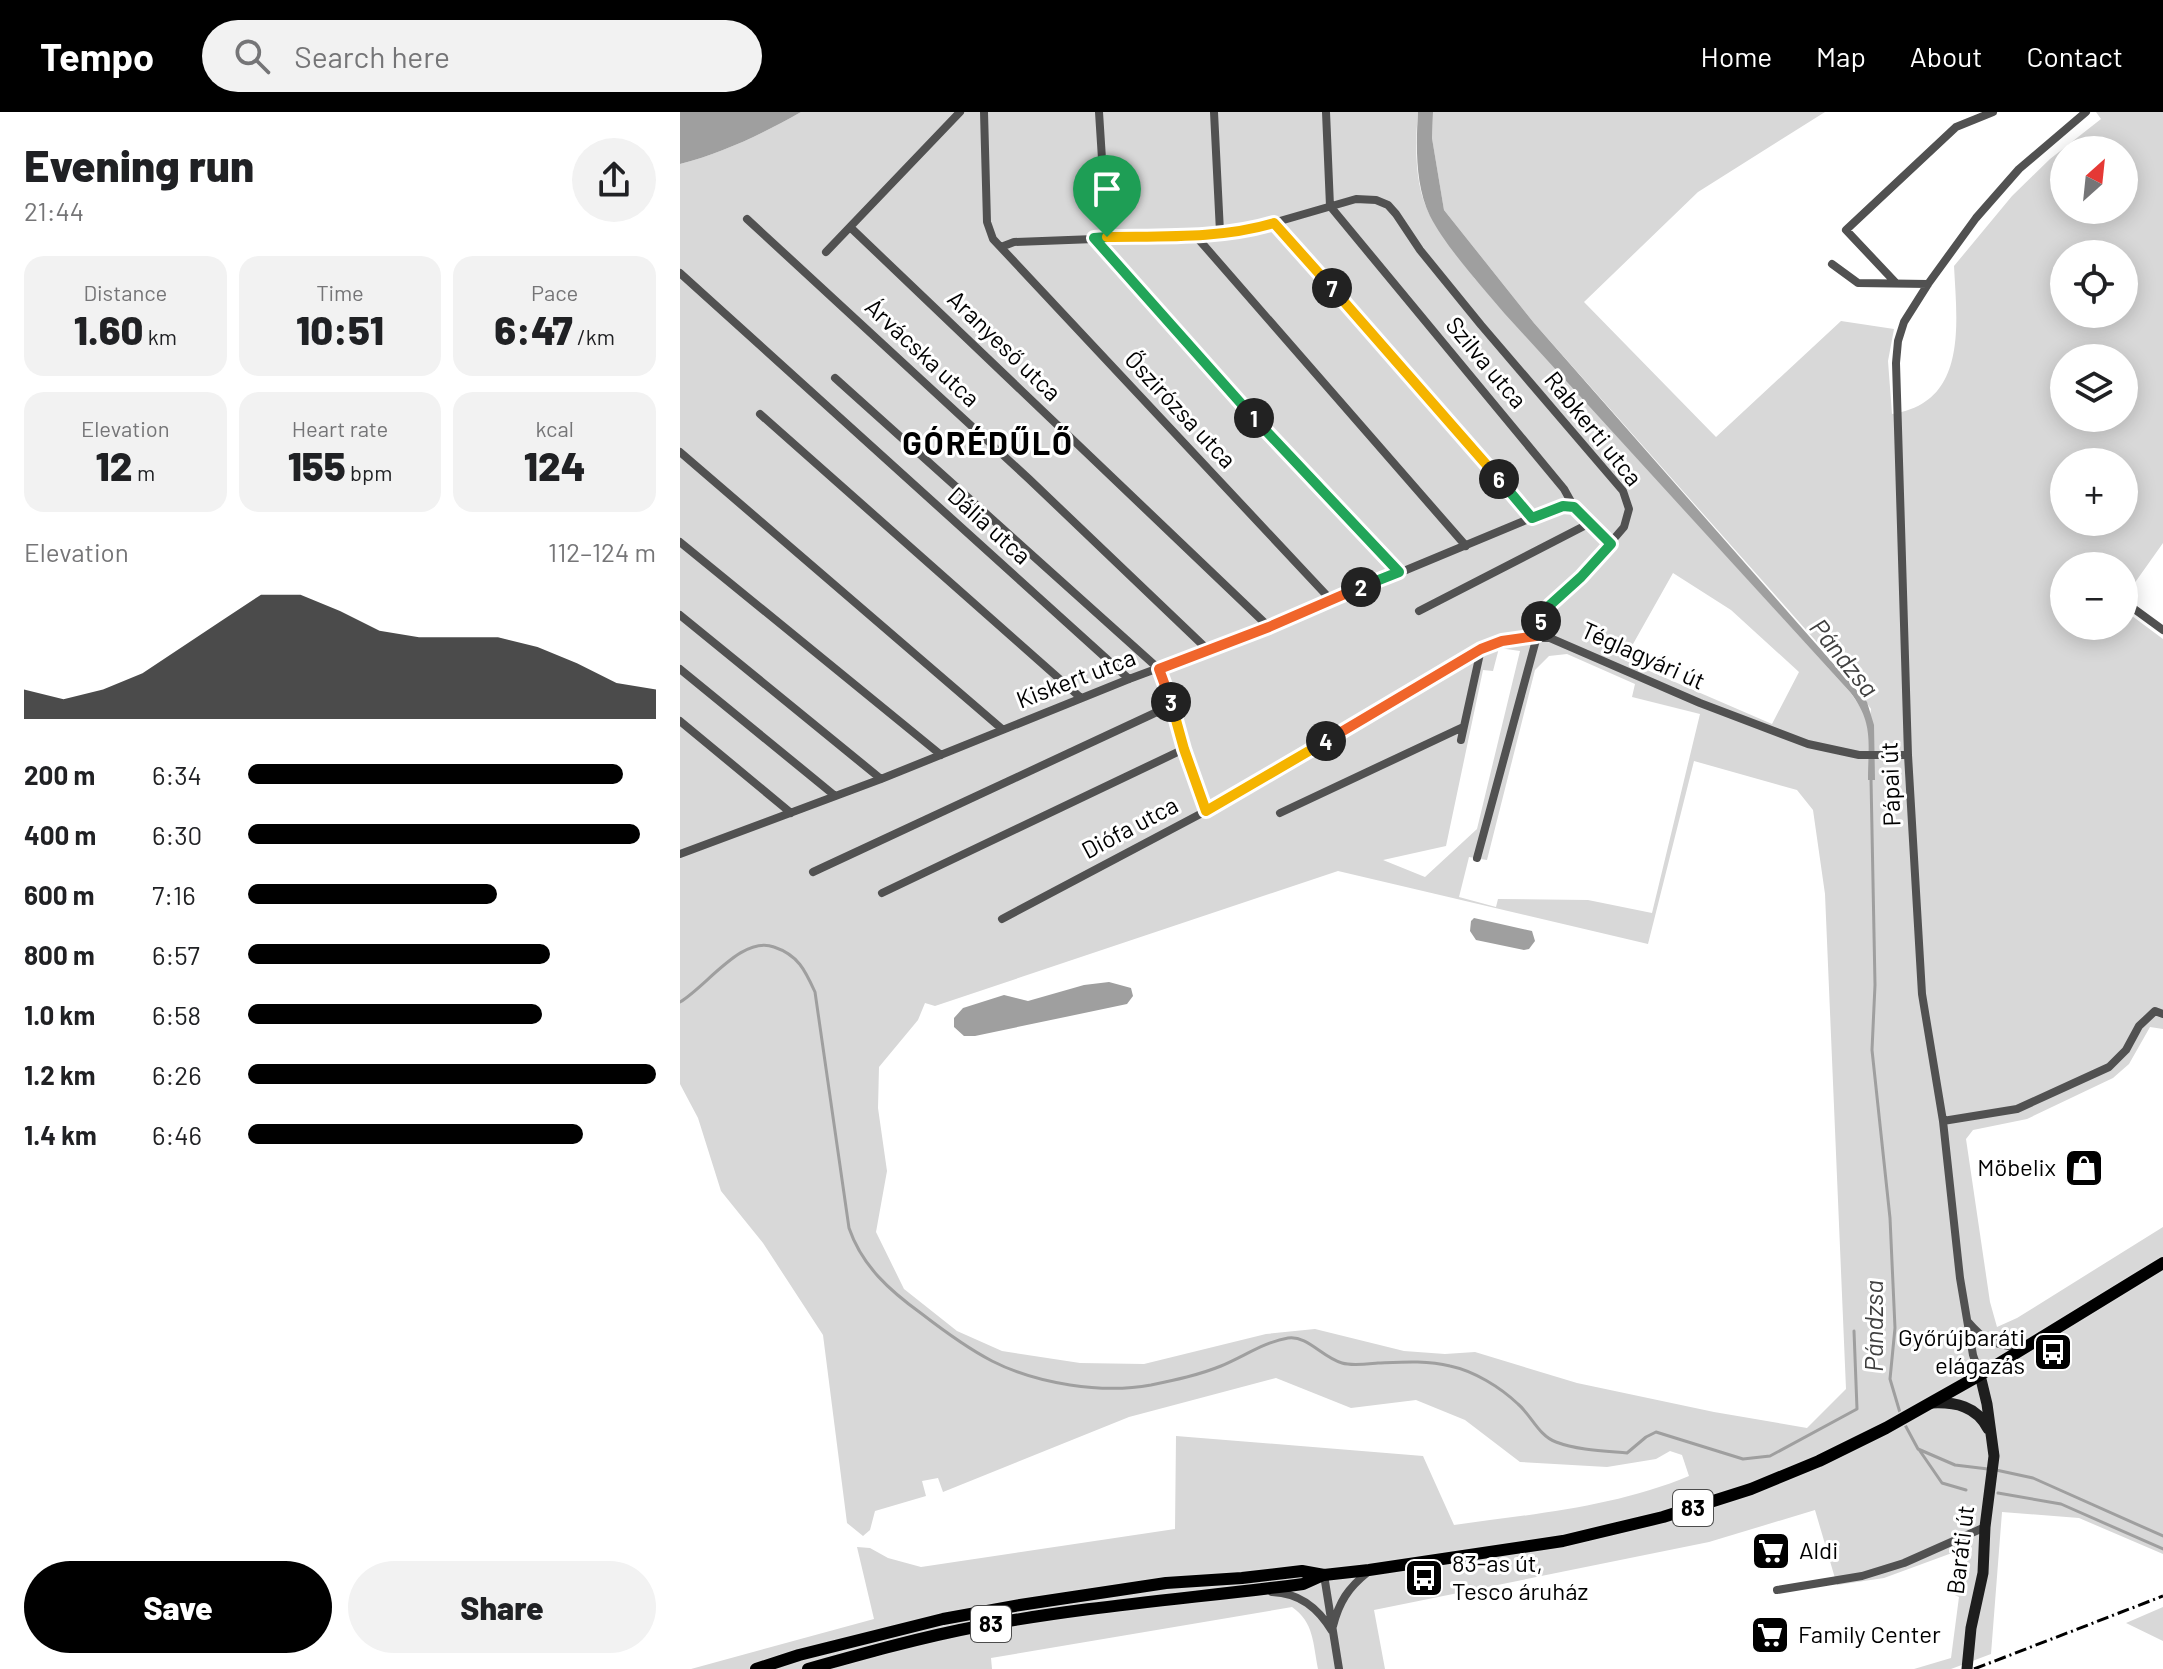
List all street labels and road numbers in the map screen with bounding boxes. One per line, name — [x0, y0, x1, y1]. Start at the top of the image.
street label: Aranyeső utca — [942, 284, 1068, 406]
street label: Árvácska utca — [860, 291, 986, 412]
street label: Szilva utca — [1441, 310, 1534, 414]
street label: Őszirózsa utca — [1119, 344, 1243, 474]
street label: Rabkerti utca — [1539, 365, 1649, 491]
street label: Dália utca — [943, 480, 1037, 570]
street label: Téglagyári út — [1577, 614, 1710, 695]
street label: Kiskert utca — [1012, 642, 1139, 714]
street label: Pápai út — [1874, 741, 1905, 827]
street label: Diófa utca — [1076, 789, 1182, 864]
road number: 83 — [1673, 1490, 1713, 1526]
street label: Baráti út — [1940, 1504, 1979, 1596]
road number: 83 — [971, 1606, 1011, 1642]

